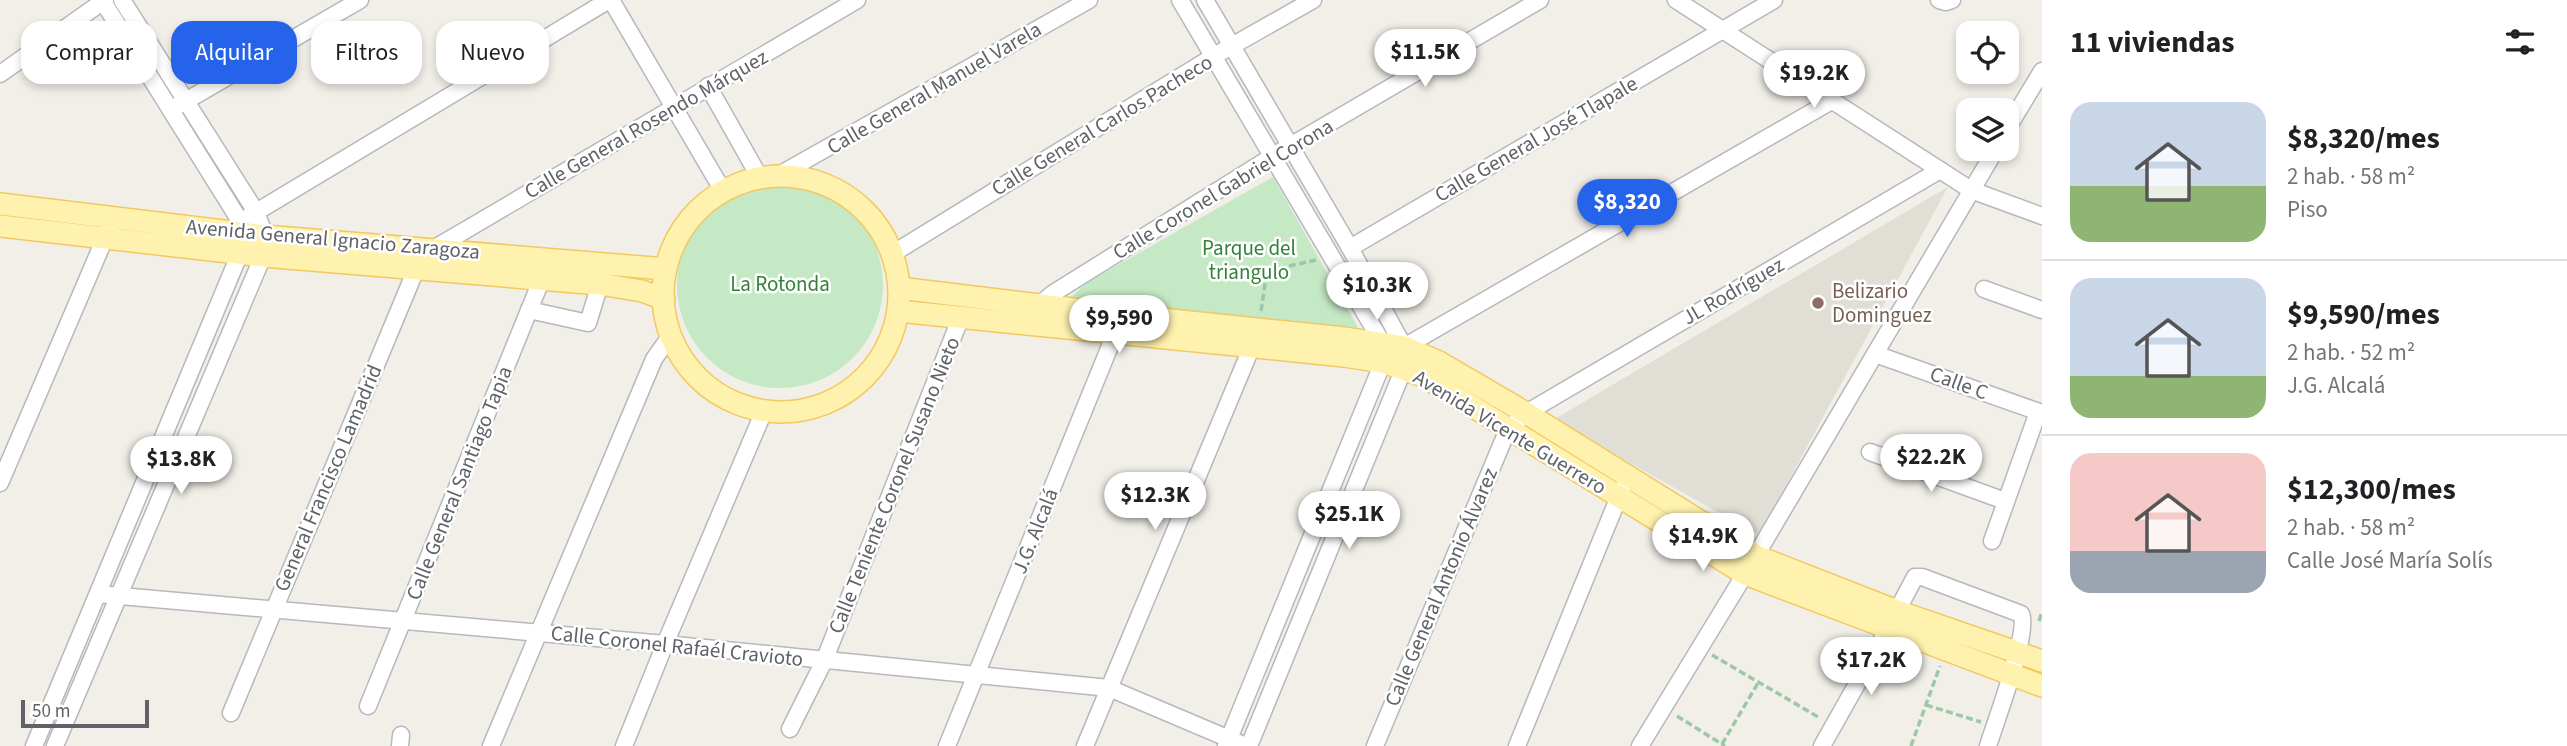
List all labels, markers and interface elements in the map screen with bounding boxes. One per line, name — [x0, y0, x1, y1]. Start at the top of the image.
street label: Calle General Manuel Varela — [821, 14, 1047, 162]
chip: Comprar — [21, 21, 157, 84]
chip: Alquilar — [171, 21, 297, 84]
chip: Filtros — [311, 21, 422, 84]
chip: Nuevo — [436, 21, 549, 84]
map controls — [1956, 21, 2019, 161]
button: locate — [1956, 21, 2019, 84]
text: 11 viviendas — [2070, 21, 2235, 64]
icon: filters — [2501, 23, 2539, 61]
pin: $11.5K — [1368, 29, 1482, 89]
text: $11.5K — [1390, 35, 1460, 68]
street label: Calle General Rosendo Márquez — [519, 42, 773, 206]
street label: Calle General Carlos Pacheco — [986, 47, 1218, 203]
pin: $19.2K — [1757, 50, 1871, 110]
text: $19.2K — [1779, 56, 1849, 89]
street label: Calle General José Tlapale — [1429, 69, 1643, 209]
button: layers — [1956, 98, 2019, 161]
street label: Calle Coronel Gabriel Corona — [1107, 111, 1339, 267]
text: $8,320/mes — [2287, 117, 2440, 160]
icon: home — [2126, 130, 2210, 214]
text: 2 hab. · 58 m² — [2287, 160, 2415, 193]
pin: $8,320 — [1570, 180, 1684, 239]
text: $8,320 — [1593, 185, 1661, 218]
text: Piso — [2287, 193, 2328, 226]
street label: Avenida General Ignacio Zaragoza — [185, 211, 481, 267]
park label: Parque del triangulo — [1202, 233, 1296, 287]
street label: JL Rodríguez — [1677, 250, 1790, 332]
pin: $10.3K — [1320, 262, 1434, 322]
text: $10.3K — [1342, 268, 1412, 301]
park label: La Rotonda — [730, 269, 830, 299]
place label: Belizario Dominguez — [1832, 276, 1932, 330]
text: $9,590/mes — [2287, 293, 2440, 336]
marker: Belizario Dominguez — [1810, 295, 1826, 311]
pin: $9,590 — [1062, 296, 1176, 355]
text: $9,590 — [1085, 301, 1153, 334]
icon: home — [2126, 306, 2210, 390]
street label: Calle Teniente Coronel Susano Nieto — [821, 332, 967, 638]
text: 2 hab. · 52 m² — [2287, 336, 2415, 369]
street label: Calle C — [1926, 359, 1992, 407]
street label: General Francisco Lamadrid — [267, 360, 389, 596]
street label: Calle General Santiago Tapia — [398, 362, 520, 604]
street label: Avenida Vicente Guerrero — [1408, 362, 1612, 502]
text: J.G. Alcalá — [2287, 369, 2385, 402]
pin: $22.2K — [1874, 434, 1988, 494]
pin: $13.8K — [124, 436, 238, 496]
text: $22.2K — [1896, 440, 1966, 473]
text: $13.8K — [146, 442, 216, 475]
street label: Calle General Antonio Álvarez — [1377, 463, 1505, 711]
text: $12,300/mes — [2287, 468, 2456, 511]
pin: $12.3K — [1098, 472, 1212, 532]
text: $12.3K — [1120, 478, 1190, 511]
icon: home — [2126, 481, 2210, 565]
street label: J.G. Alcalá — [1004, 484, 1066, 578]
pin: $25.1K — [1292, 491, 1406, 551]
text: $25.1K — [1314, 497, 1384, 530]
text: 2 hab. · 58 m² — [2287, 511, 2415, 544]
pin: $14.9K — [1646, 514, 1760, 573]
text: $14.9K — [1668, 519, 1738, 552]
text: Calle José María Solís — [2287, 544, 2493, 577]
street label: Calle Coronel Rafaél Cravioto — [549, 618, 805, 674]
pin: $17.2K — [1814, 638, 1928, 697]
text: $17.2K — [1836, 643, 1906, 676]
scale bar — [21, 697, 149, 729]
text: 50 m — [32, 698, 70, 725]

